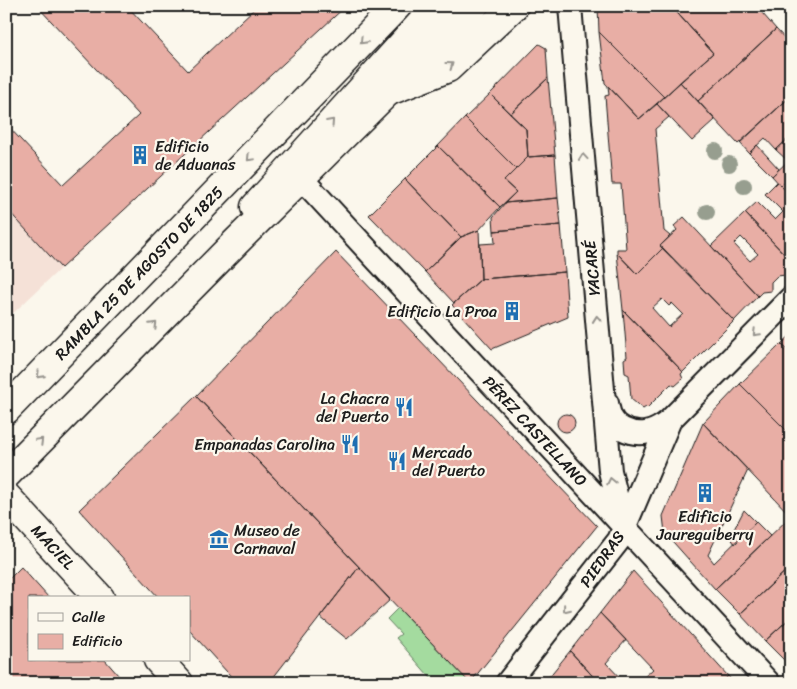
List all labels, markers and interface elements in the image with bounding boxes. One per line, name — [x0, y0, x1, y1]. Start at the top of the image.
one-way arrow — [360, 36, 369, 45]
one-way arrow — [444, 62, 453, 71]
one-way arrow — [325, 118, 334, 127]
place label: Edificio de Aduanas — [155, 132, 236, 179]
building icon: Edificio de Aduanas — [129, 144, 151, 166]
one-way arrow — [247, 152, 256, 161]
one-way arrow — [577, 153, 588, 161]
street label: RAMBLA 25 DE AGOSTO DE 1825 — [47, 179, 231, 367]
street label: YACARÉ — [575, 238, 609, 297]
place label: Edificio La Proa — [387, 297, 497, 326]
building icon: Edificio La Proa — [501, 300, 523, 322]
one-way arrow — [592, 314, 603, 322]
one-way arrow — [149, 322, 158, 331]
one-way arrow — [753, 327, 762, 336]
street label: PÉREZ CASTELLANO — [475, 368, 595, 494]
one-way arrow — [36, 370, 45, 379]
place label: La Chacra del Puerto — [316, 384, 389, 431]
restaurant icon: La Chacra del Puerto — [393, 396, 415, 418]
place label: Empanadas Carolina — [194, 430, 335, 459]
restaurant icon: Empanadas Carolina — [339, 433, 361, 455]
one-way arrow — [35, 437, 44, 446]
place label: Mercado del Puerto — [412, 438, 485, 485]
restaurant icon: Mercado del Puerto — [386, 450, 408, 472]
one-way arrow — [607, 476, 617, 485]
building icon: Edificio Jaureguiberry — [694, 482, 716, 504]
place label: Edificio Jaureguiberry — [655, 502, 754, 549]
place label: Museo de Carnaval — [234, 516, 300, 563]
street label: MACIEL — [24, 517, 83, 577]
street label: PIEDRAS — [572, 524, 632, 594]
museum icon: Museo de Carnaval — [208, 528, 230, 550]
legend — [28, 596, 190, 662]
one-way arrow — [563, 603, 571, 612]
text: Calle — [72, 604, 105, 630]
text: Edificio — [72, 628, 123, 654]

